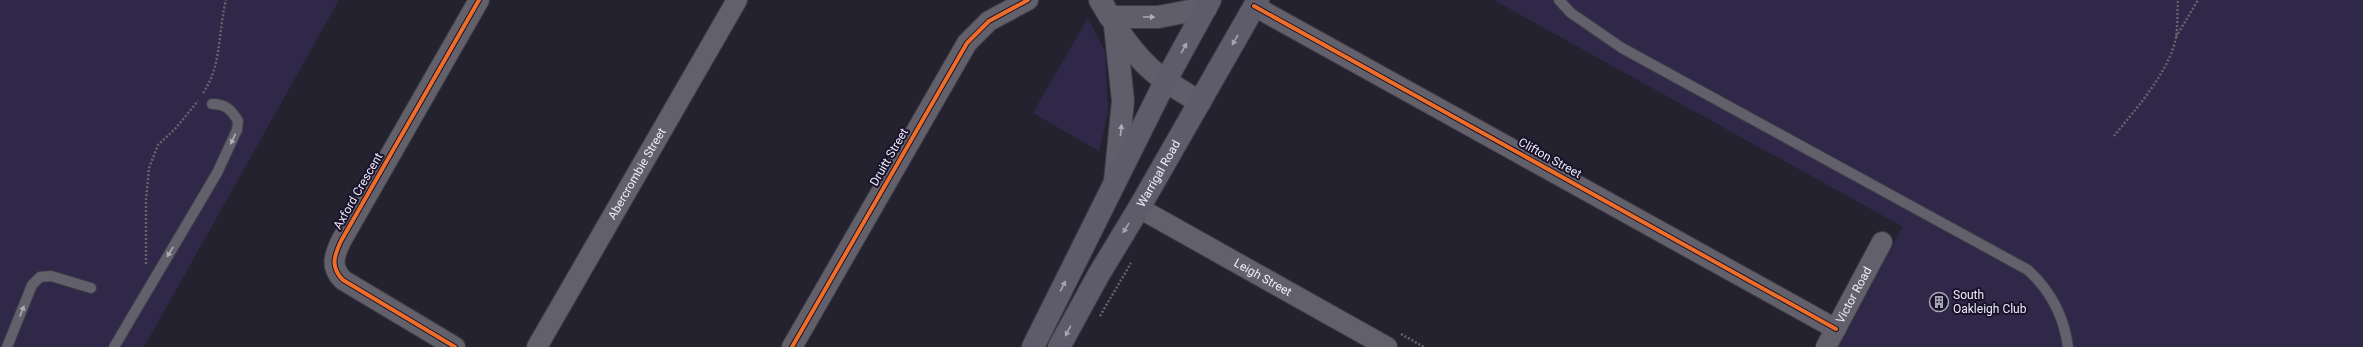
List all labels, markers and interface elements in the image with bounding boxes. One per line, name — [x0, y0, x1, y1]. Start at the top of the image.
one-way arrow — [1143, 14, 1156, 20]
one-way arrow — [1232, 34, 1239, 45]
one-way arrow — [1181, 42, 1187, 54]
one-way arrow — [1117, 124, 1124, 136]
street label: Abercrombie Street — [605, 125, 669, 222]
street label: Druitt Street — [867, 126, 911, 188]
one-way arrow — [230, 133, 236, 145]
street label: Clifton Street — [1516, 135, 1584, 181]
street label: Warrigal Road — [1134, 138, 1183, 210]
street label: Axford Crescent — [330, 150, 386, 232]
one-way arrow — [1123, 222, 1130, 234]
one-way arrow — [166, 246, 173, 258]
street label: Leigh Street — [1232, 256, 1294, 299]
street label: Victor Road — [1833, 264, 1875, 326]
one-way arrow — [1060, 281, 1066, 292]
place label: South Oakleigh Club — [1953, 288, 2027, 316]
building icon: South Oakleigh Club — [1928, 291, 1950, 313]
one-way arrow — [19, 304, 25, 316]
one-way arrow — [1065, 325, 1071, 337]

